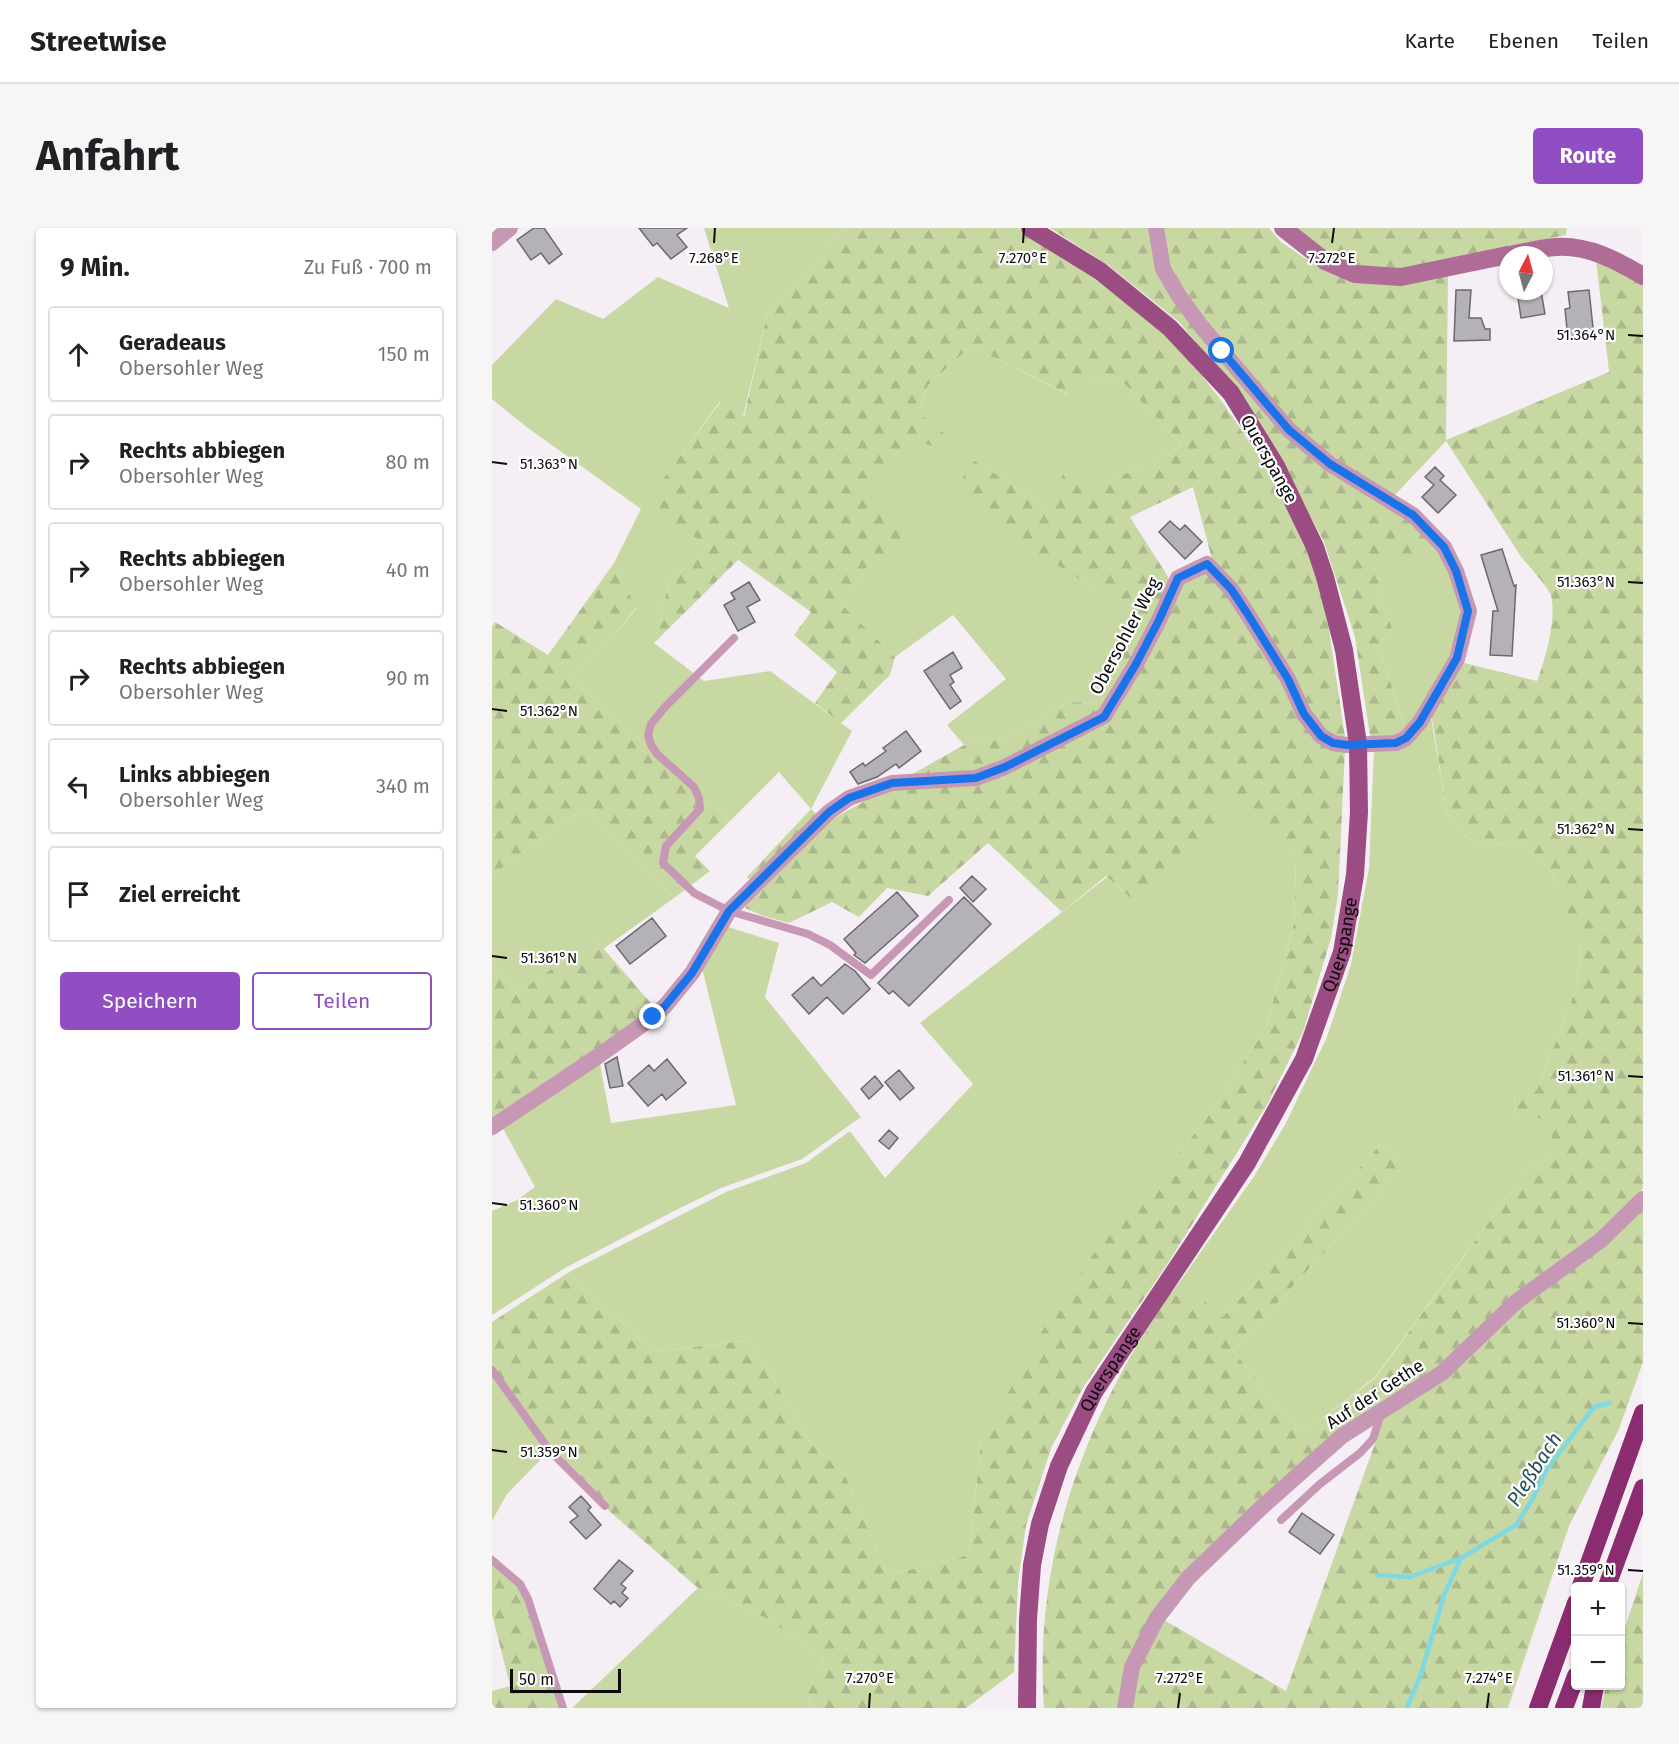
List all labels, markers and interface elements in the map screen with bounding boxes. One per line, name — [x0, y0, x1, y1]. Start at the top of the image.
text: Streetwise — [30, 25, 167, 58]
text: Karte — [1404, 28, 1455, 54]
text: Ebenen — [1488, 28, 1559, 54]
text: Teilen — [1592, 28, 1649, 54]
button: Route — [1533, 128, 1643, 184]
text: Anfahrt — [36, 131, 179, 181]
north arrow — [1499, 246, 1553, 300]
text: 7.268°E — [689, 249, 739, 267]
text: 7.270°E — [999, 249, 1047, 267]
text: 7.272°E — [1308, 249, 1356, 267]
text: 9 Min. — [60, 252, 130, 283]
text: Zu Fuß · 700 m — [304, 255, 432, 279]
text: 51.364°N — [1557, 326, 1615, 344]
text: Geradeaus — [119, 329, 226, 356]
route start — [1208, 337, 1234, 363]
icon: ahead — [62, 338, 95, 371]
text: 150 m — [378, 342, 430, 366]
text: Obersohler Weg — [119, 356, 263, 380]
street label: Querspange — [1236, 411, 1302, 507]
text: Rechts abbiegen — [119, 437, 285, 464]
icon: right — [62, 446, 95, 479]
text: 80 m — [385, 450, 430, 474]
text: 51.363°N — [520, 455, 578, 473]
text: Obersohler Weg — [119, 464, 263, 488]
text: Rechts abbiegen — [119, 545, 285, 572]
icon: right — [62, 554, 95, 587]
text: 40 m — [386, 558, 430, 582]
text: Obersohler Weg — [119, 572, 263, 596]
street label: Obersohler Weg — [1085, 573, 1165, 698]
text: 51.363°N — [1557, 573, 1615, 591]
text: Rechts abbiegen — [119, 653, 285, 680]
icon: right — [62, 662, 95, 695]
text: 90 m — [386, 666, 430, 690]
text: Obersohler Weg — [119, 680, 263, 704]
text: 51.362°N — [520, 702, 578, 720]
text: Links abbiegen — [119, 761, 270, 788]
icon: left — [62, 770, 95, 803]
text: 340 m — [376, 774, 430, 798]
text: Obersohler Weg — [119, 788, 263, 812]
text: 51.362°N — [1557, 820, 1615, 838]
icon: arrive — [62, 878, 95, 911]
text: Ziel erreicht — [119, 881, 240, 908]
street label: Querspange — [1318, 896, 1362, 995]
text: 51.361°N — [521, 949, 577, 967]
button: Speichern — [60, 972, 240, 1030]
button: Teilen — [252, 972, 432, 1030]
route end — [639, 1003, 665, 1029]
text: 51.361°N — [1558, 1067, 1614, 1085]
text: 51.360°N — [520, 1196, 578, 1214]
text: 51.360°N — [1557, 1314, 1615, 1332]
street label: Querspange — [1075, 1322, 1146, 1415]
street label: Auf der Gethe — [1322, 1354, 1428, 1434]
water label: Pleßbach — [1501, 1428, 1567, 1510]
text: 51.359°N — [520, 1443, 578, 1461]
text: 51.359°N — [1557, 1561, 1615, 1579]
map controls — [1571, 1582, 1625, 1690]
button: + — [1571, 1582, 1625, 1636]
button: − — [1571, 1636, 1625, 1690]
scale bar — [510, 1666, 621, 1694]
text: 7.270°E — [846, 1669, 894, 1687]
text: 7.272°E — [1156, 1669, 1204, 1687]
text: 7.274°E — [1465, 1669, 1513, 1687]
text: 50 m — [519, 1670, 554, 1689]

